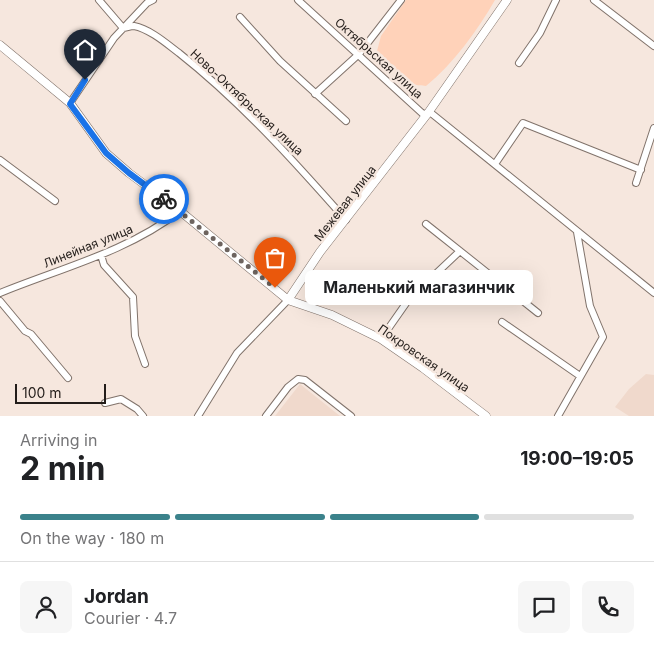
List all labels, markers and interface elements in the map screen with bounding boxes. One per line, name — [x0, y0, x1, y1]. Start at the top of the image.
street label: Октябрьская улица — [332, 15, 426, 101]
pin — [64, 29, 106, 80]
icon: home — [71, 36, 99, 64]
street label: Ново-Октябрьская улица — [187, 46, 307, 158]
street label: Межевая улица — [311, 162, 379, 244]
courier — [139, 174, 189, 224]
icon: bike — [150, 185, 178, 213]
street label: Линейная улица — [41, 221, 135, 271]
pin — [254, 237, 296, 288]
icon: bag — [261, 244, 289, 272]
callout: Маленький магазинчик — [305, 270, 532, 306]
text: Маленький магазинчик — [323, 277, 515, 297]
street label: Покровская улица — [375, 321, 473, 395]
scale bar — [15, 381, 106, 404]
text: 100 m — [22, 384, 62, 401]
text: Arriving in — [20, 430, 97, 450]
text: 19:00–19:05 — [520, 447, 634, 470]
text: 2 min — [20, 449, 106, 488]
text: On the way · 180 m — [20, 528, 164, 548]
button: person — [20, 581, 72, 633]
button: chat — [518, 581, 570, 633]
button: phone — [582, 581, 634, 633]
text: Jordan — [84, 585, 149, 608]
text: Courier · 4.7 — [84, 608, 177, 628]

